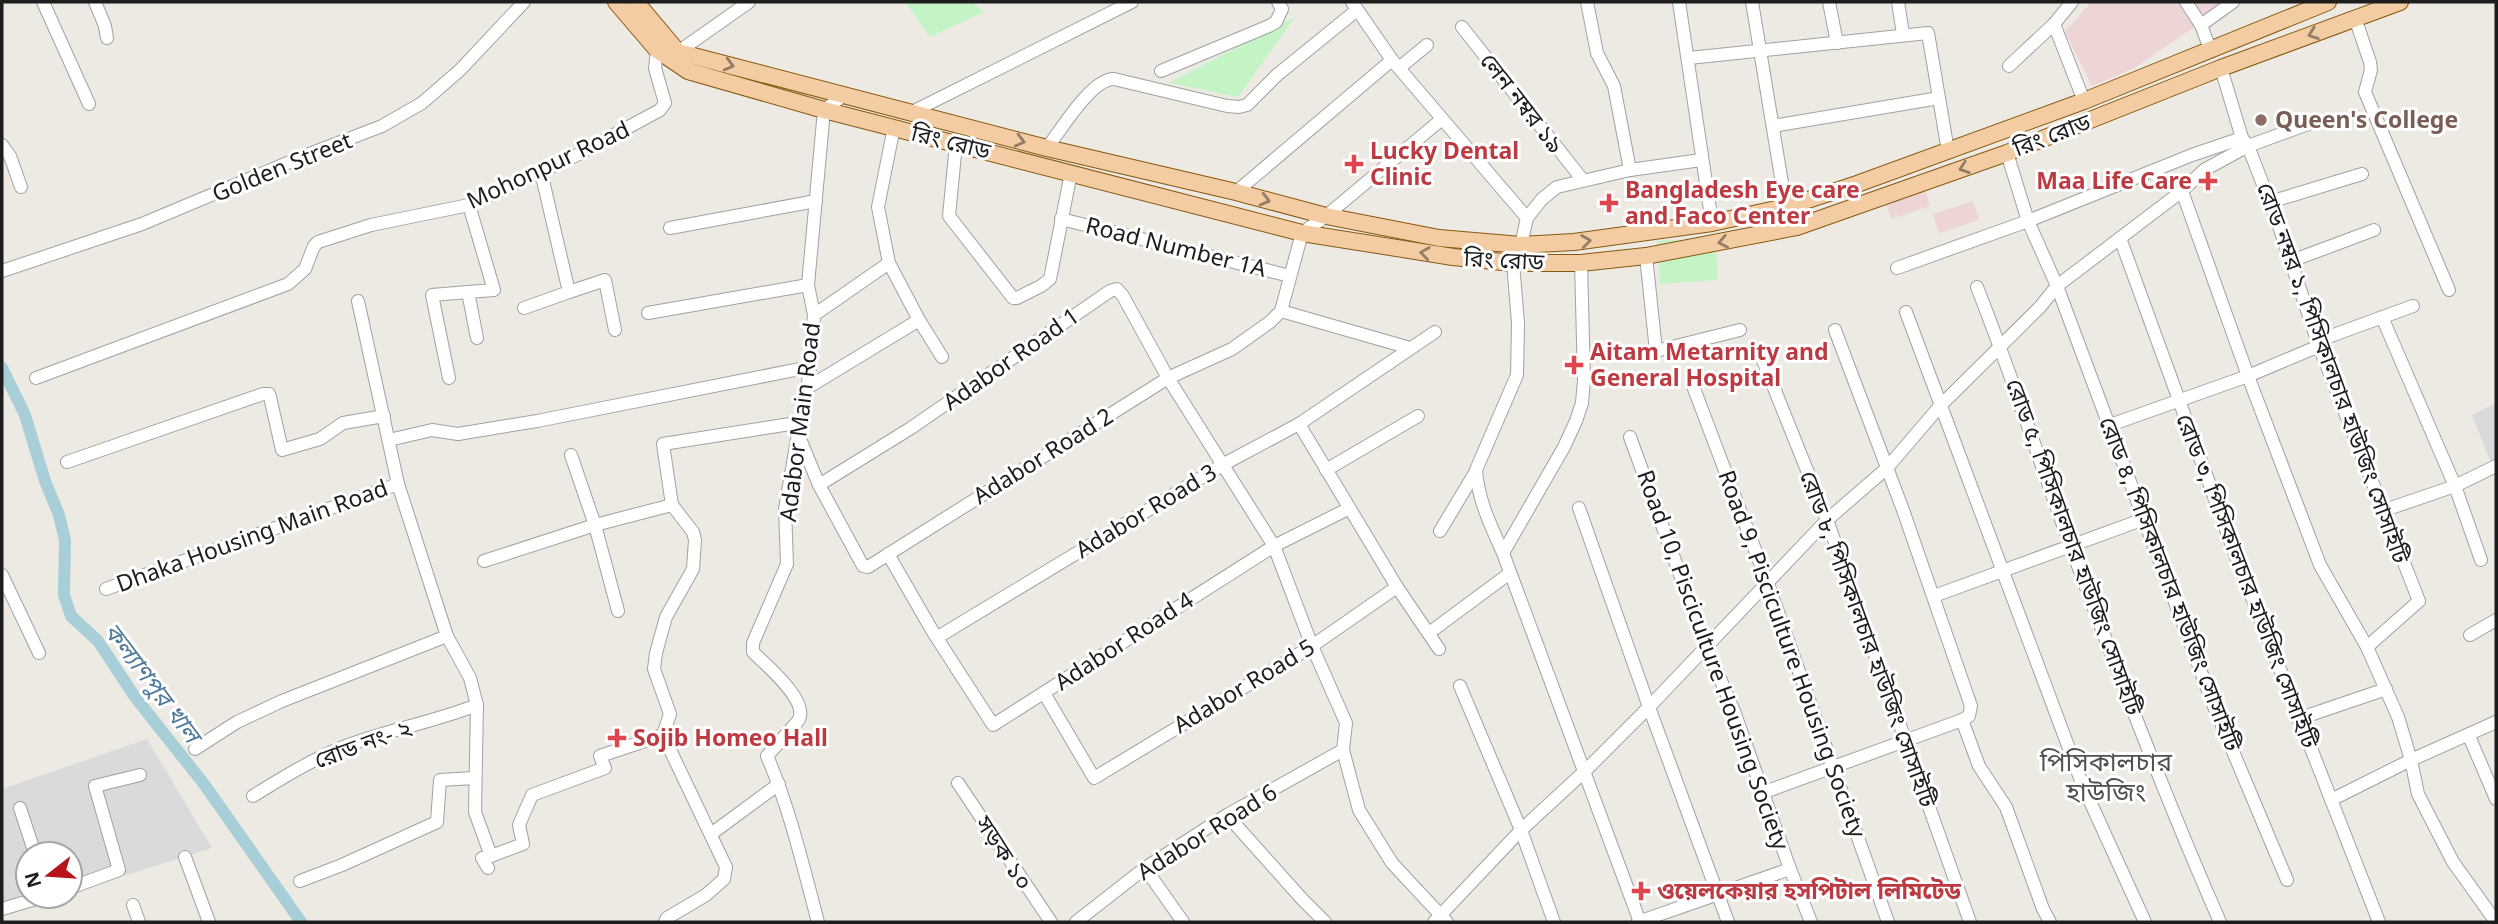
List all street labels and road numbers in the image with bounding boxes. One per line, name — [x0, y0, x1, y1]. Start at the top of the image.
street label: লেন নম্বর ১৯ — [1473, 46, 1572, 159]
street label: রিং রোড — [2007, 105, 2095, 164]
street label: Mohonpur Road — [461, 112, 634, 216]
street label: রিং রোড — [907, 116, 995, 166]
street label: Golden Street — [207, 123, 356, 209]
street label: রোড নম্বর ১, পিসিকালচার হাউজিং সোসাইটি — [2250, 178, 2418, 568]
street label: Road Number 1A — [1083, 208, 1270, 284]
street label: রিং রোড — [1462, 241, 1546, 277]
street label: Adabor Road 1 — [936, 299, 1085, 417]
street label: Adabor Main Road — [771, 320, 827, 523]
street label: রোড ৫, পিসিকালচার হাউজিং সোসাইটি — [1999, 374, 2151, 720]
street label: Adabor Road 2 — [966, 399, 1119, 511]
street label: রোড ৩, পিসিকালচার হাউজিং সোসাইটি — [2169, 409, 2327, 753]
street label: রোড ৪, পিসিকালচার হাউজিং সোসাইটি — [2092, 412, 2250, 756]
street label: Adabor Road 3 — [1069, 455, 1222, 565]
street label: Road 10, Pisciculture Housing Society — [1630, 465, 1798, 854]
street label: Road 9, Pisciculture Housing Society — [1711, 465, 1875, 842]
street label: রোড ৮, পিসিকালচার হাউজিং সোসাইটি — [1793, 466, 1945, 812]
street label: Dhaka Housing Main Road — [111, 471, 392, 599]
street label: Adabor Road 4 — [1048, 583, 1199, 697]
street label: Adabor Road 5 — [1167, 630, 1320, 740]
street label: রোড নং- ২ — [310, 711, 416, 775]
street label: Adabor Road 6 — [1130, 775, 1283, 887]
street label: সড়ক ১০ — [968, 808, 1041, 896]

